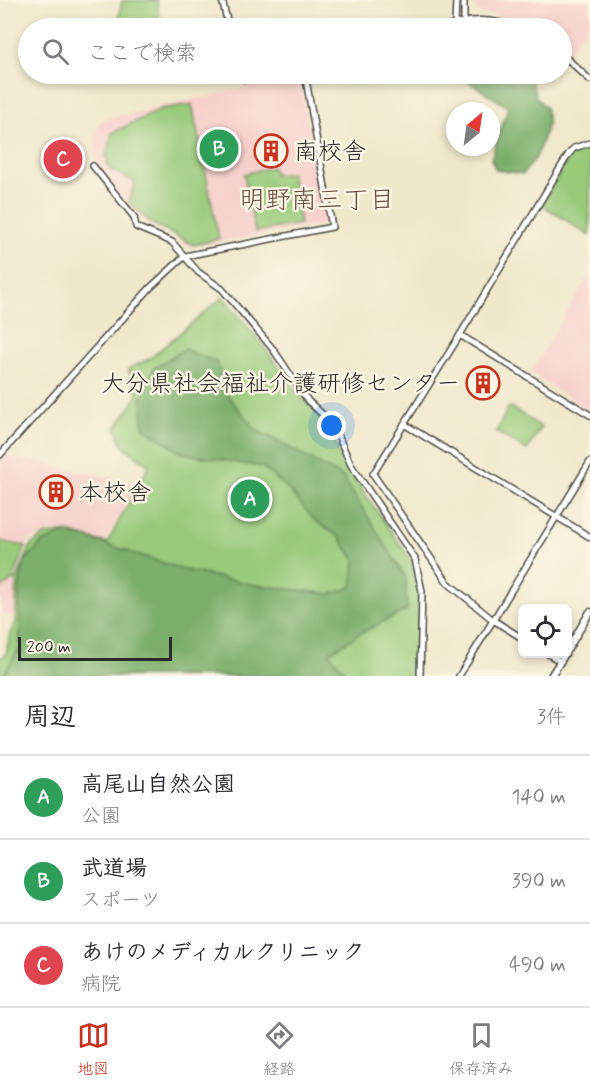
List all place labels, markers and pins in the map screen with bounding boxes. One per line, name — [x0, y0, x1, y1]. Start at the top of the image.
pin: B — [200, 126, 238, 172]
building icon: 南校舎 — [253, 133, 289, 169]
pin: C — [44, 136, 82, 182]
place label: 南校舎 — [294, 137, 366, 168]
building icon: 大分県社会福祉介護研修センター — [465, 365, 501, 401]
place label: 大分県社会福祉介護研修センター — [101, 369, 460, 400]
building icon: 本校舎 — [38, 474, 74, 510]
pin: A — [230, 476, 270, 522]
place label: 本校舎 — [79, 478, 151, 509]

